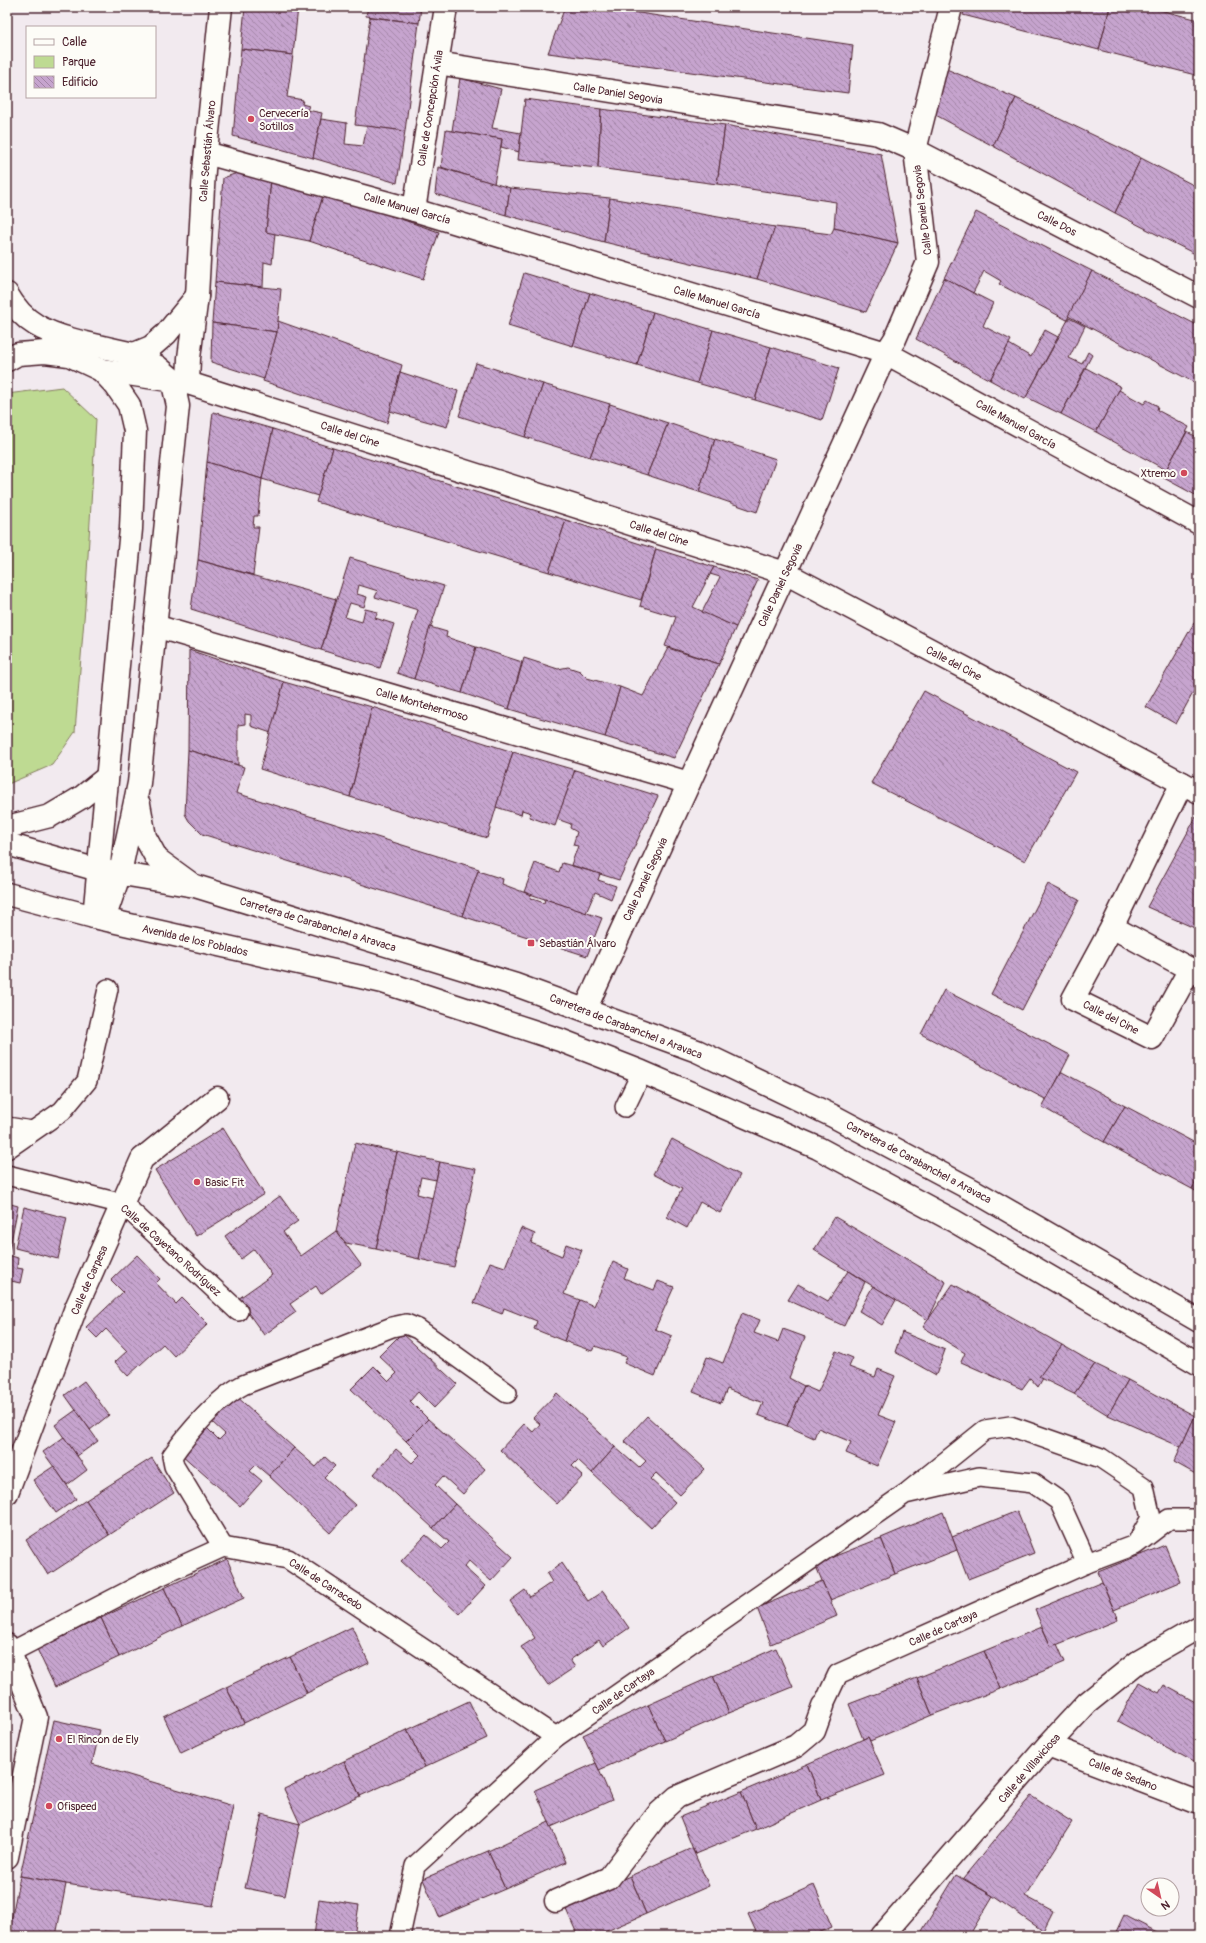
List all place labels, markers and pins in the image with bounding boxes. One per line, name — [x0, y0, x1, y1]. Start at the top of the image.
place label: Cervecería Sotillos — [259, 107, 309, 133]
marker: Cervecería Sotillos — [246, 114, 256, 124]
place label: Xtremo — [1141, 467, 1176, 480]
marker: Xtremo — [1179, 468, 1189, 478]
place label: Sebastián Álvaro — [539, 937, 616, 950]
marker: Sebastián Álvaro — [526, 938, 536, 948]
place label: Basic Fit — [205, 1176, 245, 1189]
marker: Basic Fit — [192, 1177, 202, 1187]
place label: El Rincon de Ely — [67, 1733, 139, 1746]
marker: El Rincon de Ely — [54, 1734, 64, 1744]
place label: Ofispeed — [57, 1800, 97, 1813]
marker: Ofispeed — [44, 1801, 54, 1811]

